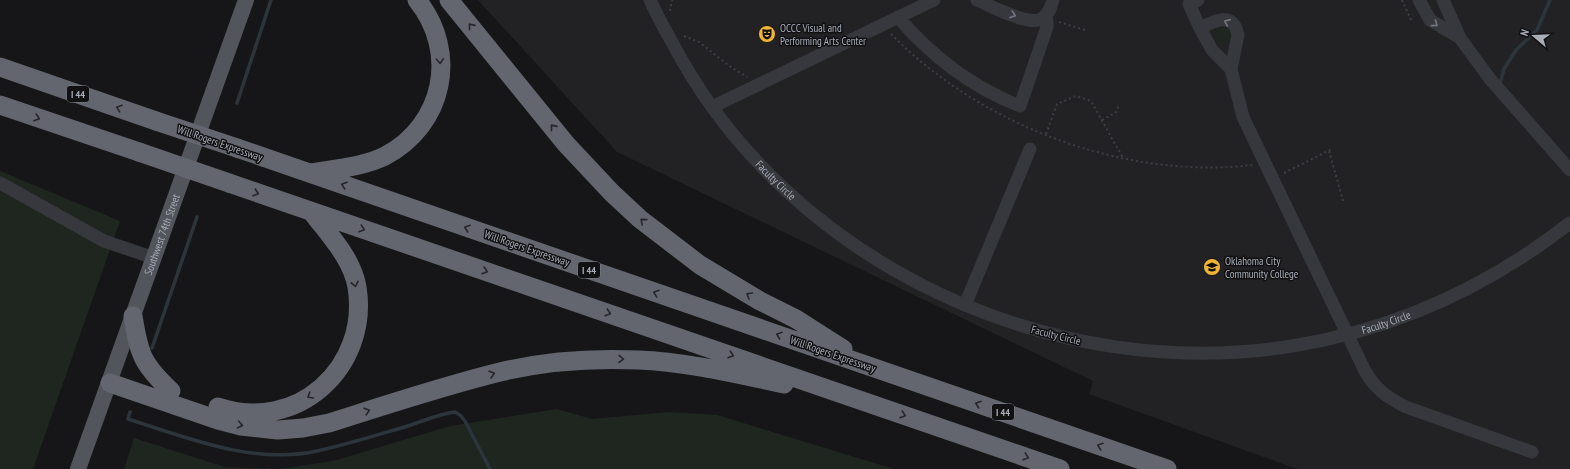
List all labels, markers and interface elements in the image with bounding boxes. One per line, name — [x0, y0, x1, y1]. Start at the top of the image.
one-way arrow — [1009, 10, 1016, 19]
north arrow — [1514, 16, 1554, 56]
one-way arrow — [1224, 19, 1231, 27]
one-way arrow — [1431, 19, 1438, 26]
place label: OCCC Visual and Performing Arts Center — [780, 21, 866, 48]
one-way arrow — [469, 23, 476, 30]
theatre icon: OCCC Visual and Performing Arts Center — [757, 24, 777, 44]
text: N — [1517, 28, 1532, 38]
one-way arrow — [436, 58, 445, 64]
road number: I 44 — [67, 86, 89, 102]
one-way arrow — [116, 104, 123, 113]
one-way arrow — [33, 113, 40, 121]
street label: Will Rogers Expressway — [176, 122, 265, 164]
one-way arrow — [551, 124, 558, 132]
street label: Faculty Circle — [753, 157, 799, 203]
one-way arrow — [340, 182, 347, 190]
one-way arrow — [253, 188, 260, 196]
street label: Southwest 74th Street — [141, 192, 183, 277]
one-way arrow — [640, 218, 647, 225]
one-way arrow — [358, 224, 365, 233]
one-way arrow — [463, 224, 470, 232]
street label: Will Rogers Expressway — [483, 227, 572, 269]
place label: Oklahoma City Community College — [1225, 254, 1299, 281]
school or university icon: Oklahoma City Community College — [1202, 257, 1222, 277]
road number: I 44 — [578, 262, 600, 278]
one-way arrow — [481, 267, 488, 275]
one-way arrow — [351, 281, 359, 287]
one-way arrow — [652, 289, 659, 298]
one-way arrow — [746, 292, 753, 299]
street label: Faculty Circle — [1360, 307, 1413, 337]
one-way arrow — [604, 309, 611, 317]
street label: Faculty Circle — [1030, 322, 1083, 348]
one-way arrow — [775, 331, 782, 340]
street label: Will Rogers Expressway — [789, 333, 878, 375]
one-way arrow — [727, 351, 734, 359]
one-way arrow — [618, 355, 624, 364]
one-way arrow — [488, 370, 495, 379]
one-way arrow — [307, 391, 314, 399]
one-way arrow — [974, 400, 981, 408]
road number: I 44 — [992, 404, 1014, 420]
one-way arrow — [364, 407, 371, 416]
one-way arrow — [900, 410, 907, 418]
one-way arrow — [237, 420, 243, 429]
one-way arrow — [1097, 442, 1104, 451]
one-way arrow — [1023, 453, 1030, 461]

